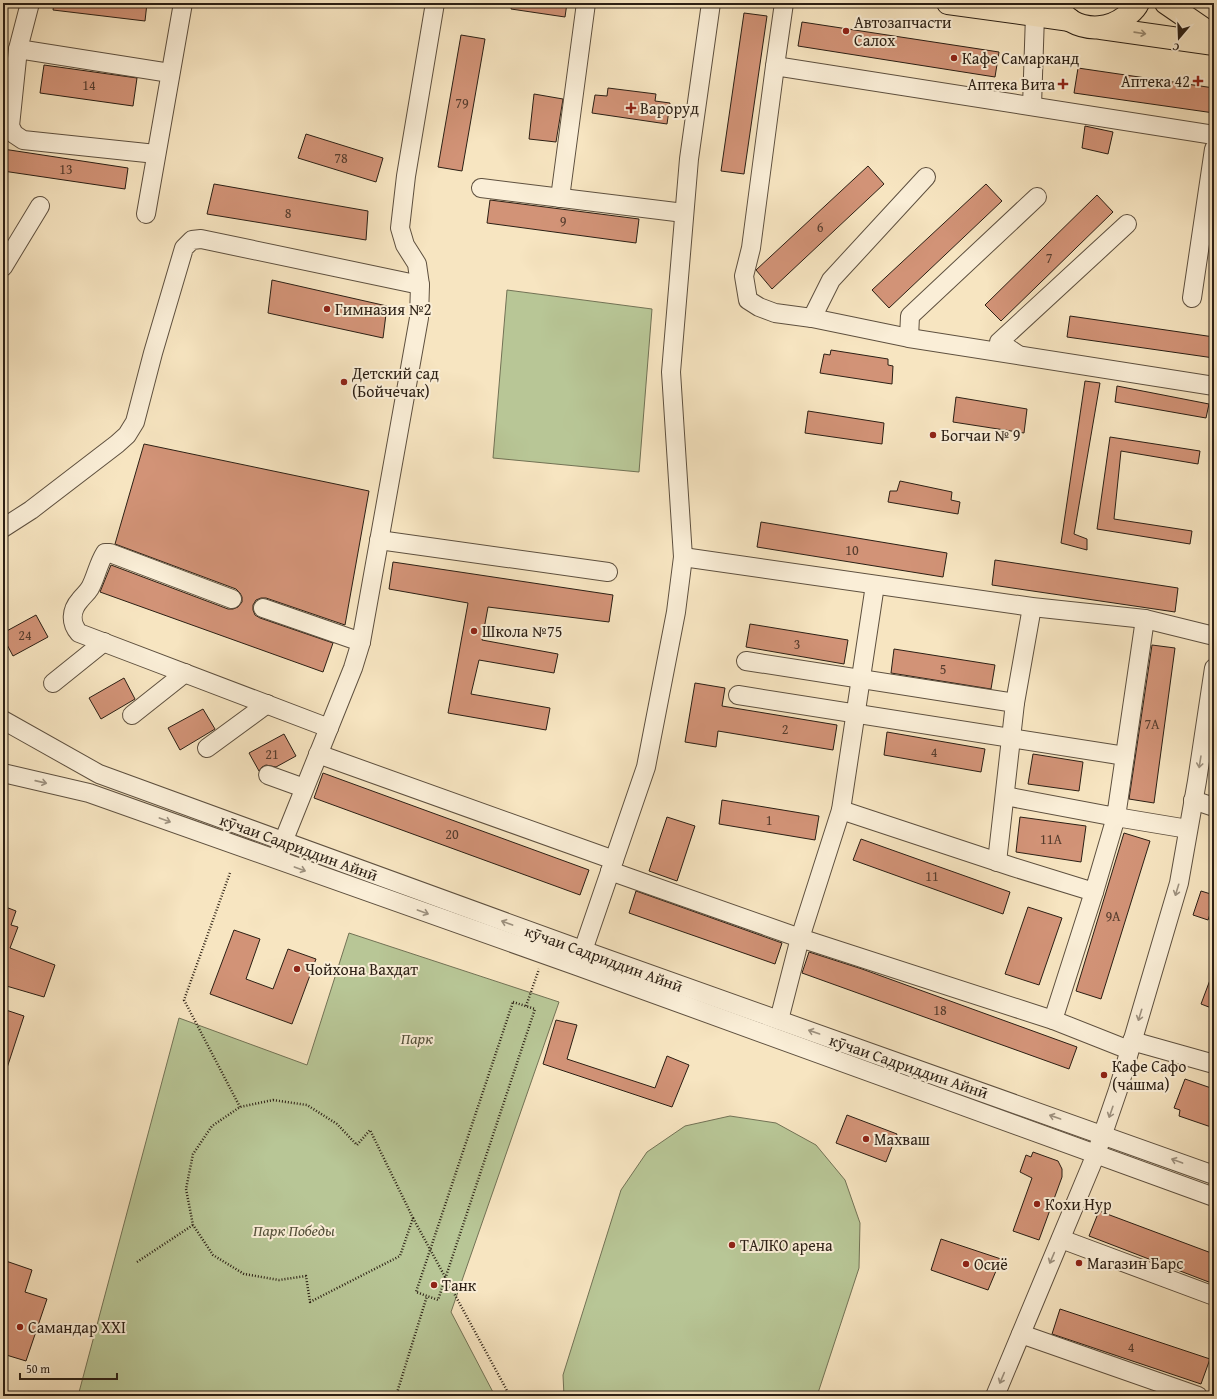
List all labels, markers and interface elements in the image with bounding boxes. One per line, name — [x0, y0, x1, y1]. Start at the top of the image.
place label: Автозапчасти Салох — [854, 10, 952, 52]
north arrow — [1159, 18, 1199, 58]
marker: Автозапчасти Салох — [841, 26, 851, 36]
one-way arrow — [1133, 29, 1146, 37]
text: С — [1170, 39, 1181, 56]
place label: Кафе Самарканд — [962, 46, 1079, 70]
marker: Кафе Самарканд — [949, 53, 959, 63]
place label: Аптека 42 — [1121, 69, 1190, 93]
place label: Аптека Вита — [968, 72, 1055, 96]
house number: 14 — [82, 75, 96, 95]
marker: Аптека 42 — [1193, 76, 1203, 86]
marker: Аптека Вита — [1058, 79, 1068, 89]
house number: 79 — [455, 93, 469, 113]
place label: Вароруд — [640, 96, 699, 120]
marker: Вароруд — [625, 102, 637, 114]
house number: 78 — [334, 148, 348, 168]
house number: 13 — [59, 159, 73, 179]
house number: 8 — [285, 203, 292, 223]
house number: 9 — [560, 211, 567, 231]
house number: 6 — [817, 217, 824, 237]
house number: 7 — [1046, 248, 1053, 268]
place label: Гимназия №2 — [335, 297, 432, 321]
marker: Гимназия №2 — [322, 304, 332, 314]
place label: Детский сад (Бойчечак) — [351, 361, 439, 403]
marker: Детский сад (Бойчечак) — [339, 377, 349, 387]
place label: Богчаи № 9 — [941, 423, 1021, 447]
marker: Богчаи № 9 — [928, 430, 938, 440]
house number: 10 — [845, 540, 859, 560]
place label: Школа №75 — [482, 619, 562, 643]
house number: 24 — [18, 625, 32, 645]
marker: Школа №75 — [469, 626, 479, 636]
house number: 3 — [794, 634, 800, 654]
house number: 5 — [940, 659, 946, 679]
house number: 7А — [1144, 714, 1160, 734]
house number: 2 — [782, 719, 788, 739]
house number: 4 — [931, 742, 938, 762]
house number: 21 — [265, 744, 279, 764]
one-way arrow — [1196, 755, 1204, 768]
one-way arrow — [34, 778, 47, 786]
street label: кӯчаи Садриддин Айнӣ — [217, 807, 382, 887]
house number: 1 — [766, 810, 772, 830]
one-way arrow — [158, 817, 170, 825]
house number: 20 — [445, 824, 459, 844]
house number: 11А — [1040, 829, 1062, 849]
one-way arrow — [294, 866, 307, 873]
house number: 11 — [925, 866, 939, 886]
one-way arrow — [1173, 884, 1180, 897]
house number: 9А — [1105, 906, 1121, 926]
one-way arrow — [416, 909, 428, 917]
one-way arrow — [501, 918, 513, 926]
street label: кӯчаи Садриддин Айнӣ — [522, 918, 687, 998]
place label: Чойхона Вахдат — [305, 957, 418, 981]
marker: Чойхона Вахдат — [292, 964, 302, 974]
house number: 18 — [933, 1000, 947, 1020]
one-way arrow — [1136, 1008, 1143, 1021]
park label: Парк — [401, 1026, 433, 1050]
one-way arrow — [808, 1028, 820, 1036]
street label: кӯчаи Садриддин Айнӣ — [826, 1028, 992, 1105]
place label: Кафе Сафо (чашма) — [1112, 1054, 1186, 1096]
marker: Кафе Сафо (чашма) — [1099, 1070, 1109, 1080]
one-way arrow — [1106, 1105, 1114, 1117]
one-way arrow — [1049, 1113, 1061, 1121]
place label: Махваш — [874, 1127, 930, 1151]
marker: Махваш — [861, 1134, 871, 1144]
one-way arrow — [1172, 1157, 1184, 1165]
place label: Кохи Нур — [1045, 1192, 1112, 1216]
marker: Кохи Нур — [1032, 1199, 1042, 1209]
park label: Парк Победы — [253, 1218, 335, 1242]
place label: ТАЛКО арена — [740, 1233, 833, 1257]
marker: ТАЛКО арена — [727, 1240, 737, 1250]
place label: Магазин Барс — [1087, 1251, 1183, 1275]
place label: Осиё — [974, 1252, 1008, 1276]
one-way arrow — [1048, 1252, 1056, 1264]
marker: Магазин Барс — [1074, 1258, 1084, 1268]
marker: Осиё — [961, 1259, 971, 1269]
place label: Танк — [442, 1273, 477, 1297]
marker: Танк — [429, 1280, 439, 1290]
place label: Самандар XXI — [28, 1315, 126, 1339]
marker: Самандар XXI — [15, 1322, 25, 1332]
house number: 4 — [1128, 1337, 1135, 1357]
scale bar — [20, 1355, 117, 1381]
text: 50 m — [26, 1360, 50, 1377]
one-way arrow — [998, 1372, 1006, 1384]

